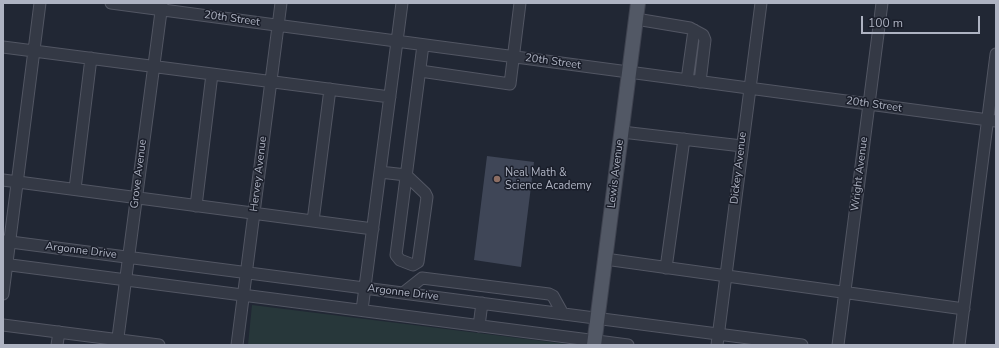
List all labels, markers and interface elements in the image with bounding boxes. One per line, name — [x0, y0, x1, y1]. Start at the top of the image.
scale bar — [863, 8, 982, 34]
street label: 20th Street — [203, 9, 261, 29]
text: 100 m — [868, 15, 903, 31]
street label: 20th Street — [524, 52, 582, 72]
street label: 20th Street — [845, 95, 903, 115]
street label: Dickey Avenue — [728, 131, 750, 205]
street label: Hervey Avenue — [248, 136, 270, 212]
street label: Wright Avenue — [849, 136, 871, 212]
street label: Grove Avenue — [128, 139, 150, 209]
street label: Lewis Avenue — [605, 139, 627, 209]
place label: Neal Math & Science Academy — [505, 166, 591, 192]
marker: Neal Math & Science Academy — [492, 174, 502, 184]
street label: Argonne Drive — [45, 240, 117, 262]
street label: Argonne Drive — [367, 282, 439, 304]

